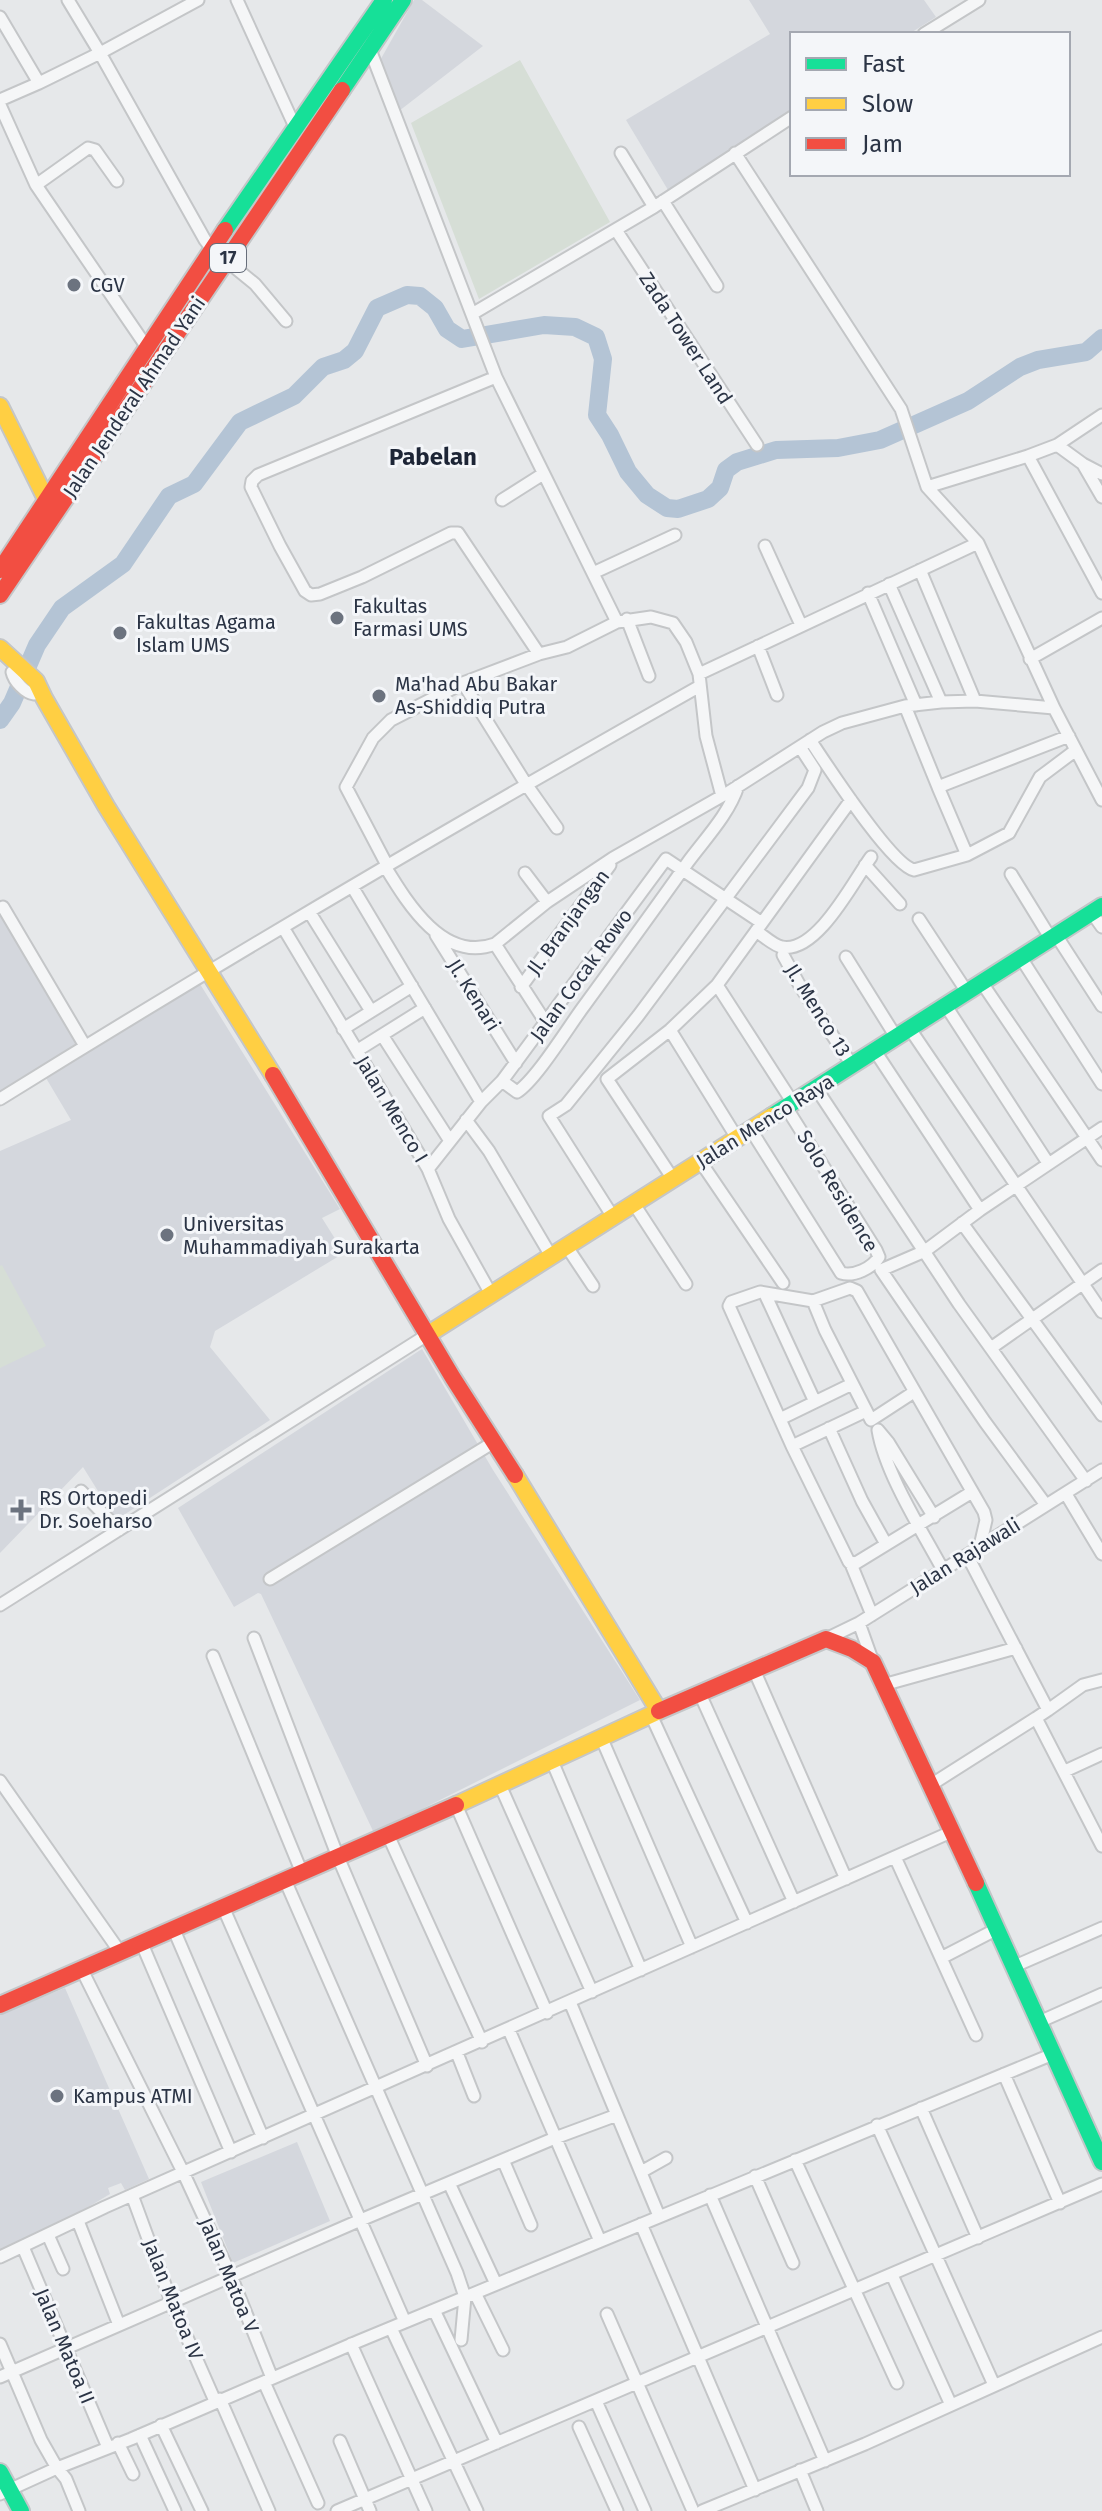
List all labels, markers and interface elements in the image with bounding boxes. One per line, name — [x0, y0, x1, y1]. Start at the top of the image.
legend — [790, 32, 1070, 176]
text: Fast — [862, 50, 905, 78]
text: Slow — [862, 90, 913, 118]
text: Jam — [862, 130, 903, 158]
road number: 17 — [210, 244, 246, 272]
street label: Zada Tower Land — [634, 267, 738, 409]
place label: CGV — [90, 273, 125, 297]
marker: CGV — [65, 276, 83, 294]
street label: Jalan Jenderal Ahmad Yani — [58, 292, 210, 502]
district label: Pabelan — [389, 443, 477, 471]
place label: Fakultas Farmasi UMS — [353, 594, 468, 641]
marker: Fakultas Farmasi UMS — [328, 609, 346, 627]
place label: Fakultas Agama Islam UMS — [136, 610, 276, 657]
marker: Fakultas Agama Islam UMS — [111, 624, 129, 642]
place label: Ma'had Abu Bakar As-Shiddiq Putra — [395, 672, 558, 719]
marker: Ma'had Abu Bakar As-Shiddiq Putra — [370, 687, 388, 705]
street label: Jl. Branjangan — [522, 864, 614, 980]
street label: Jalan Cocak Rowo — [525, 904, 637, 1046]
street label: Jl. Kenari — [442, 955, 506, 1035]
street label: Jl. Menco 13 — [780, 959, 856, 1061]
street label: Jalan Menco I — [351, 1051, 433, 1167]
street label: Jalan Menco Raya — [692, 1069, 838, 1173]
street label: Solo Residence — [792, 1126, 884, 1256]
place label: Universitas Muhammadiyah Surakarta — [183, 1212, 420, 1259]
marker: Universitas Muhammadiyah Surakarta — [158, 1226, 176, 1244]
place label: RS Ortopedi Dr. Soeharso — [39, 1486, 153, 1533]
marker: RS Ortopedi Dr. Soeharso — [10, 1499, 32, 1521]
street label: Jalan Rajawali — [905, 1513, 1025, 1599]
place label: Kampus ATMI — [73, 2084, 193, 2108]
marker: Kampus ATMI — [48, 2087, 66, 2105]
street label: Jalan Matoa V — [194, 2214, 264, 2336]
street label: Jalan Matoa IV — [138, 2235, 208, 2363]
street label: Jalan Matoa II — [30, 2285, 100, 2407]

